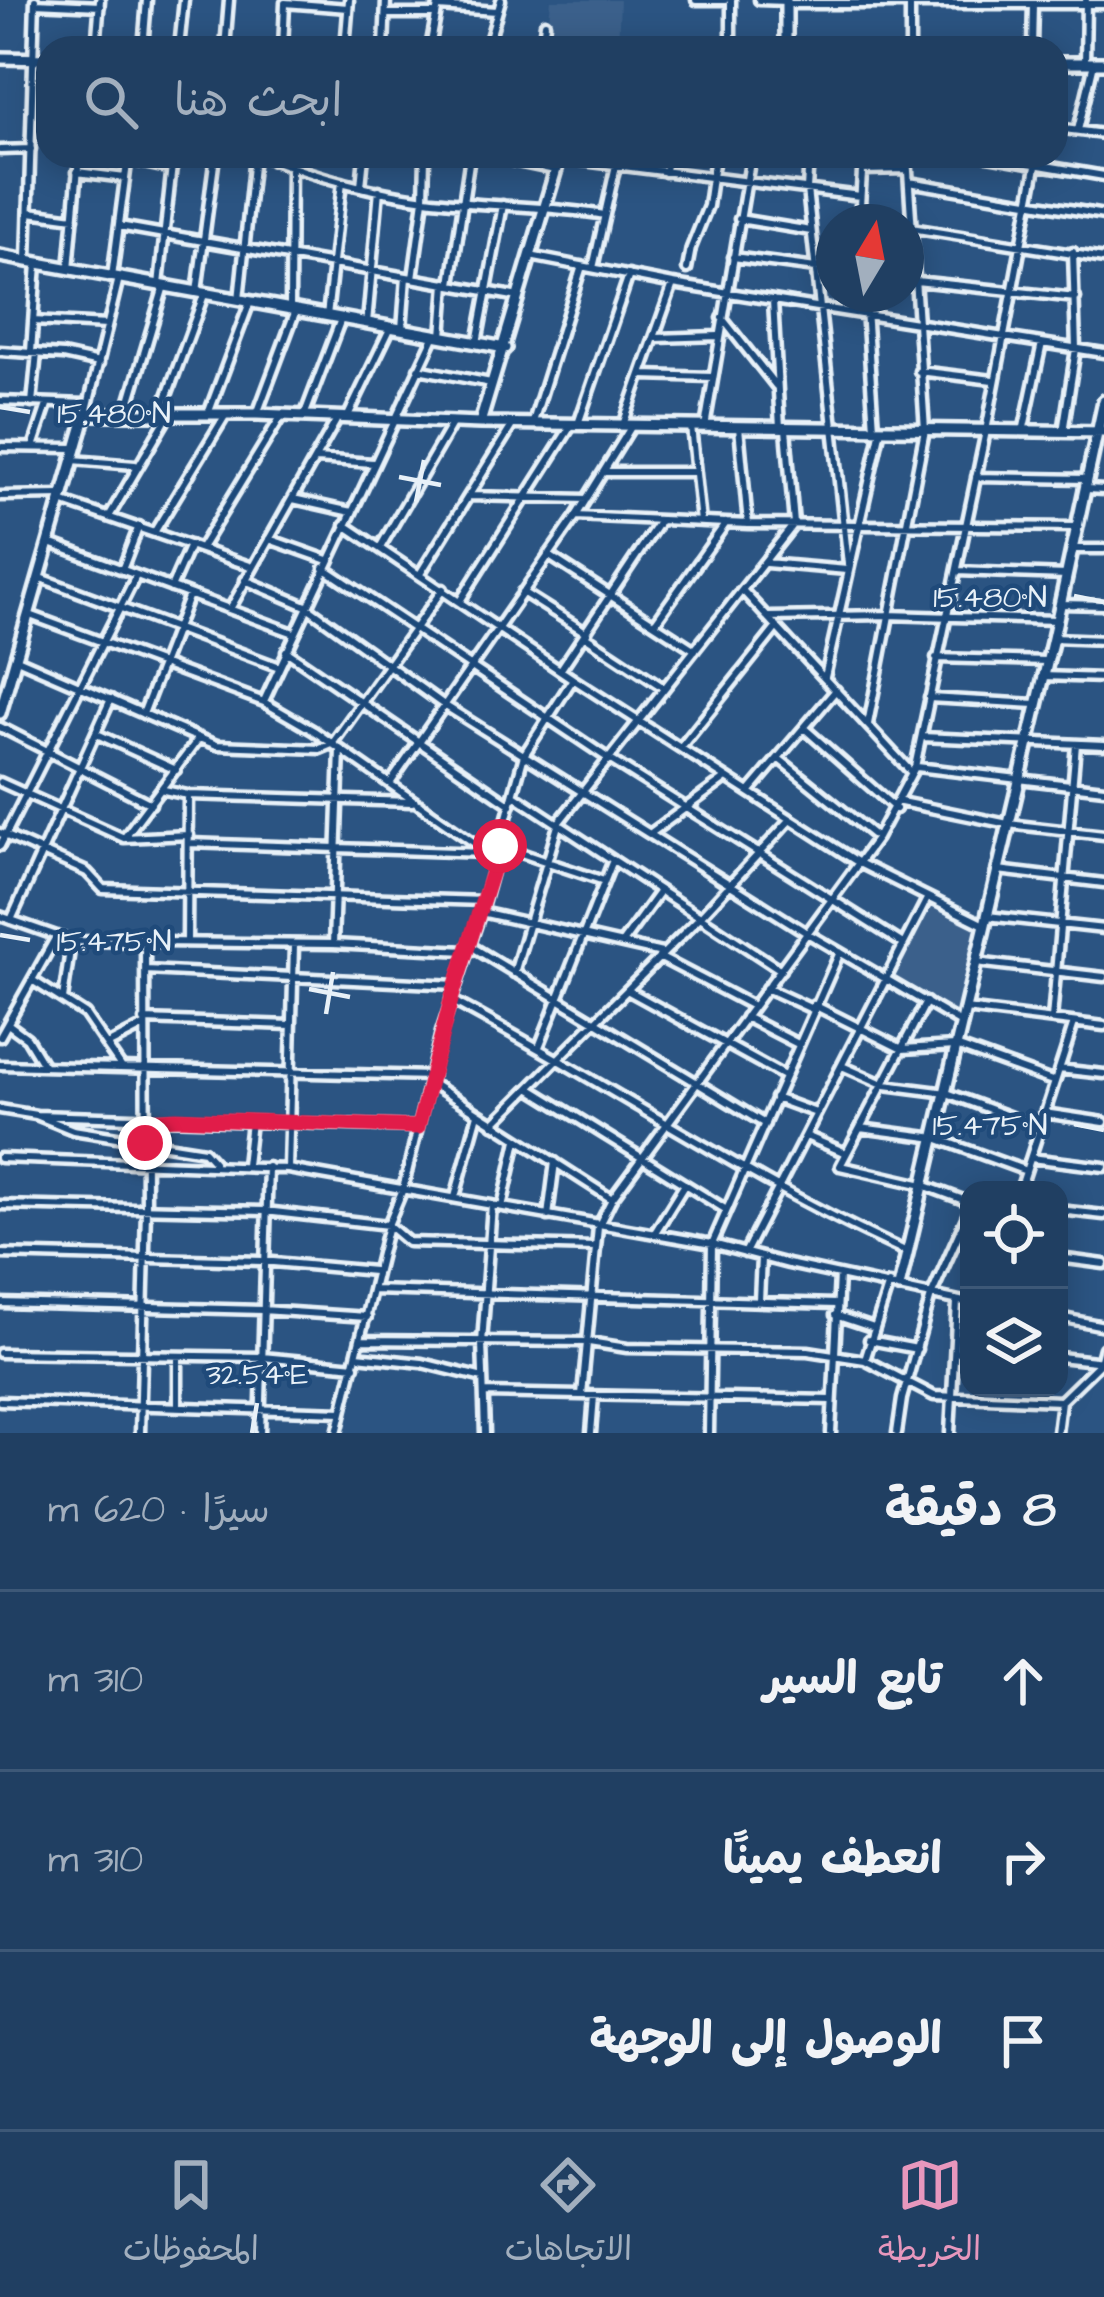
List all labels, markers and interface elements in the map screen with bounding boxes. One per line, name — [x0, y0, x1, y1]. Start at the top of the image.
search box — [36, 36, 1068, 168]
icon: search — [78, 69, 144, 135]
text: ابحث هنا — [174, 71, 342, 133]
north arrow — [816, 204, 924, 312]
text: 15.480°N — [57, 393, 171, 435]
text: 15.480°N — [933, 577, 1047, 619]
route start — [473, 819, 527, 873]
text: 15.475°N — [57, 921, 171, 963]
text: 15.475°N — [933, 1105, 1047, 1147]
route end — [118, 1116, 172, 1170]
map controls — [960, 1181, 1068, 1397]
button: locate — [960, 1181, 1068, 1289]
button: layers — [960, 1289, 1068, 1397]
text: 32.54°E — [206, 1354, 309, 1396]
text: 8 دقيقة — [885, 1475, 1056, 1546]
text: سيرًا · 620 m — [48, 1484, 270, 1538]
icon: ahead — [990, 1648, 1056, 1714]
text: تابع السير — [764, 1649, 942, 1711]
text: 310 m — [48, 1654, 143, 1708]
icon: right — [990, 1828, 1056, 1894]
text: انعطف يمينًا — [723, 1829, 942, 1891]
text: 310 m — [48, 1834, 143, 1888]
icon: arrive — [990, 2008, 1056, 2074]
text: الوصول إلى الوجهة — [590, 2009, 942, 2071]
tab: المحفوظات — [123, 2152, 259, 2278]
tab: الاتجاهات — [505, 2152, 632, 2278]
tab: الخريطة — [878, 2152, 981, 2278]

